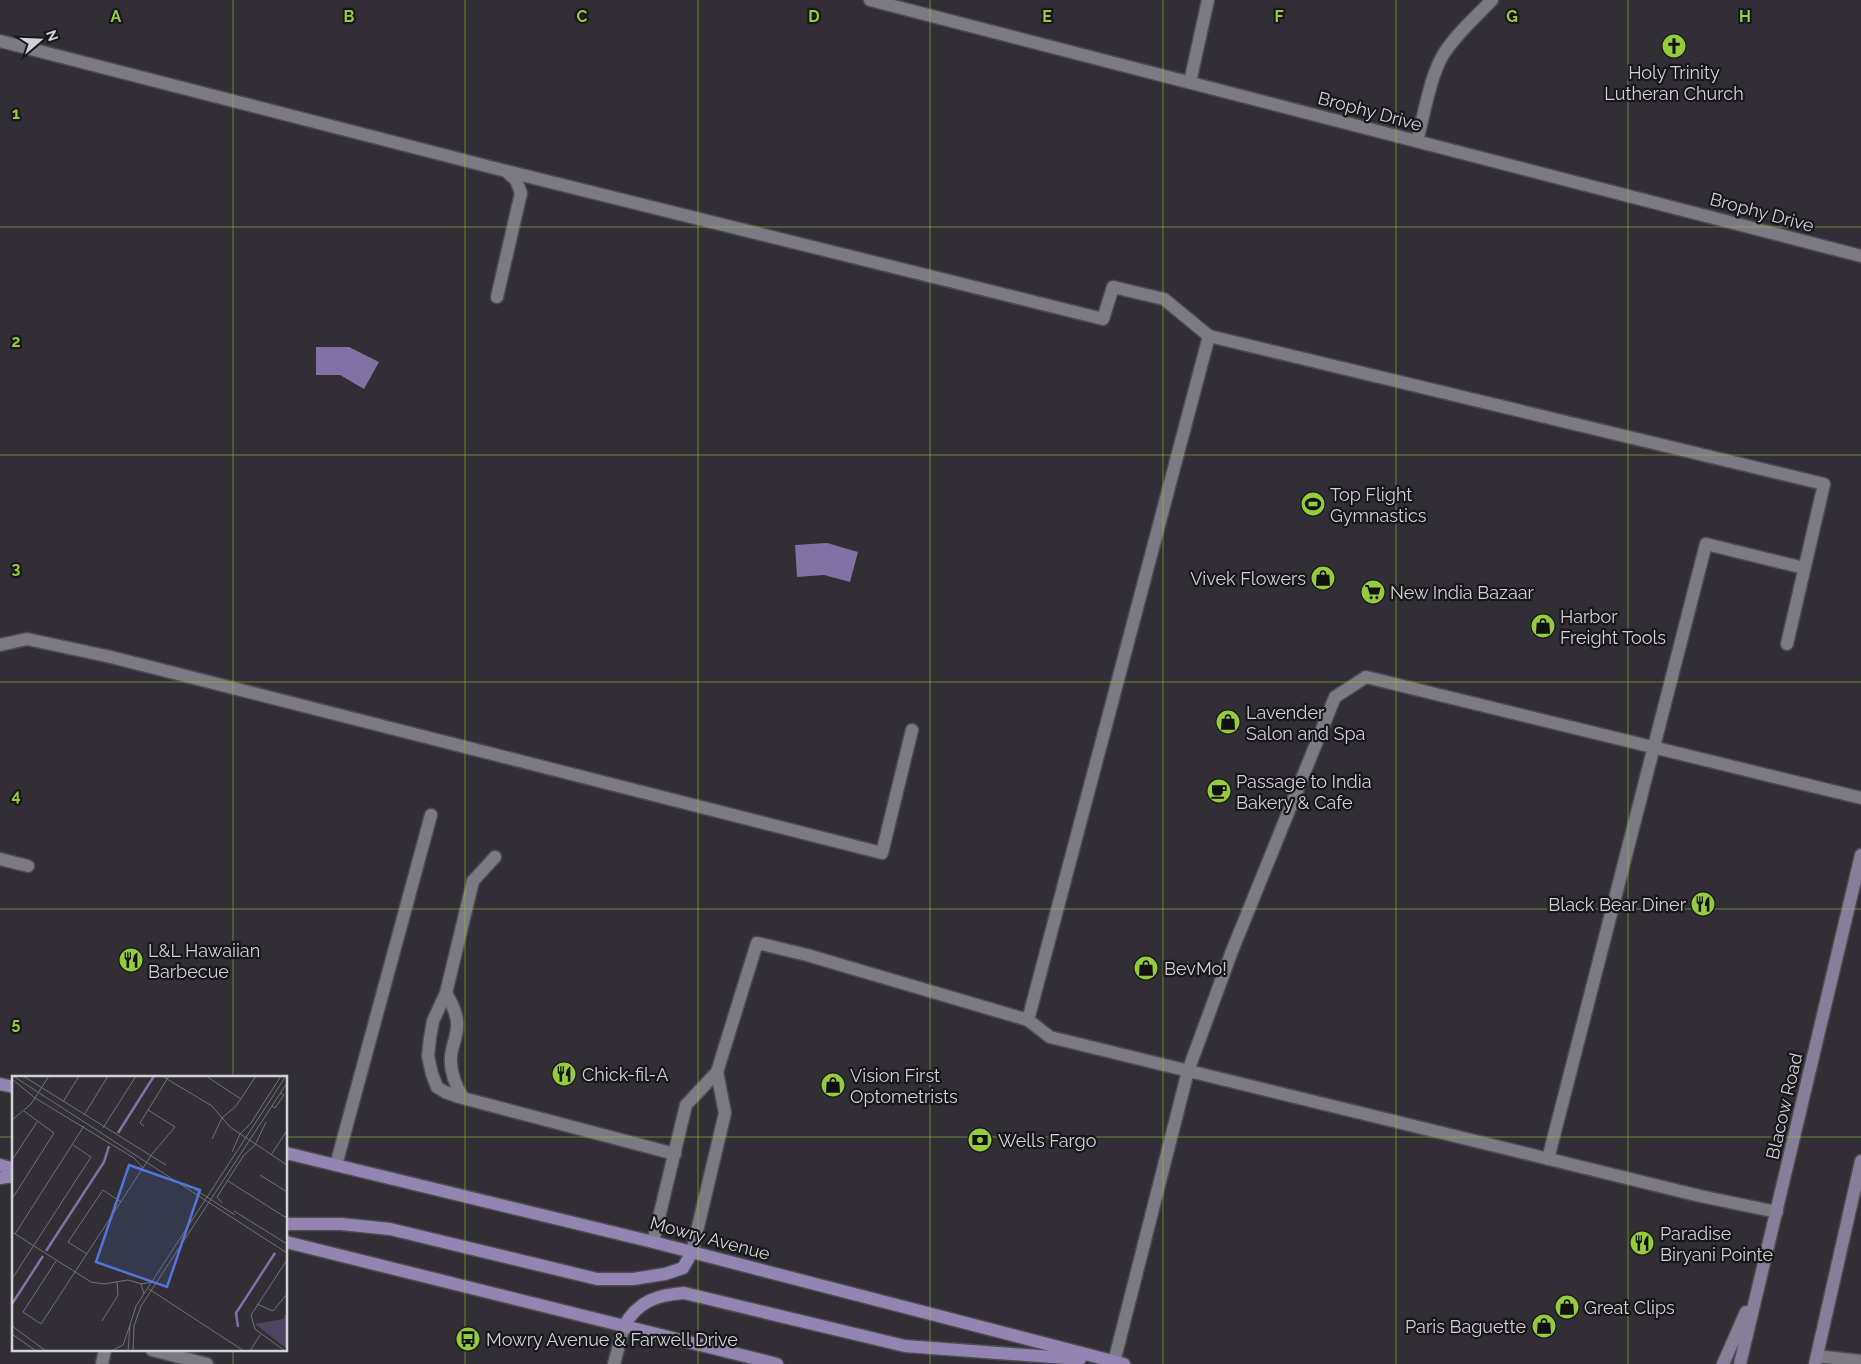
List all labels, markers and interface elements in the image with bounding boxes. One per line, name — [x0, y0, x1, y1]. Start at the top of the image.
text: A — [111, 7, 122, 26]
text: B — [344, 7, 355, 26]
text: C — [577, 7, 588, 26]
text: D — [808, 7, 820, 26]
text: E — [1042, 7, 1052, 26]
text: F — [1274, 7, 1284, 26]
text: G — [1506, 7, 1518, 26]
text: H — [1739, 7, 1751, 26]
north arrow — [15, 15, 65, 65]
text: N — [43, 28, 62, 43]
church icon: Holy Trinity Lutheran Church — [1661, 33, 1687, 59]
place label: Holy Trinity Lutheran Church — [1604, 62, 1744, 104]
street label: Brophy Drive — [1316, 87, 1425, 135]
text: 1 — [12, 104, 20, 123]
street label: Brophy Drive — [1708, 188, 1817, 236]
text: 2 — [11, 332, 21, 351]
place label: Top Flight Gymnastics — [1330, 484, 1427, 526]
sports icon: Top Flight Gymnastics — [1300, 491, 1326, 517]
text: 3 — [12, 559, 21, 578]
shop icon: Vivek Flowers — [1310, 565, 1336, 591]
place label: Vivek Flowers — [1190, 568, 1306, 589]
supermarket icon: New India Bazaar — [1360, 579, 1386, 605]
place label: New India Bazaar — [1390, 582, 1535, 603]
place label: Harbor Freight Tools — [1560, 606, 1666, 648]
shop icon: Harbor Freight Tools — [1530, 613, 1556, 639]
place label: Lavender Salon and Spa — [1246, 702, 1365, 744]
shop icon: Lavender Salon and Spa — [1215, 709, 1241, 735]
place label: Passage to India Bakery & Cafe — [1236, 771, 1371, 813]
cafe icon: Passage to India Bakery & Cafe — [1206, 778, 1232, 804]
text: 4 — [11, 786, 21, 805]
restaurant icon: Black Bear Diner — [1690, 891, 1716, 917]
place label: Black Bear Diner — [1548, 894, 1687, 915]
place label: L&L Hawaiian Barbecue — [148, 940, 260, 982]
restaurant icon: L&L Hawaiian Barbecue — [118, 947, 144, 973]
shop icon: BevMo! — [1133, 955, 1159, 981]
place label: BevMo! — [1164, 958, 1227, 979]
text: 5 — [12, 1014, 21, 1033]
street label: Blacow Road — [1762, 1051, 1806, 1161]
restaurant icon: Chick-fil-A — [551, 1061, 577, 1087]
place label: Chick-fil-A — [582, 1064, 668, 1085]
place label: Vision First Optometrists — [850, 1065, 958, 1107]
shop icon: Vision First Optometrists — [820, 1072, 846, 1098]
inset map — [12, 1076, 288, 1352]
bank icon: Wells Fargo — [967, 1127, 993, 1153]
place label: Wells Fargo — [998, 1130, 1097, 1151]
street label: Mowry Avenue — [648, 1212, 773, 1264]
place label: Paradise Biryani Pointe — [1660, 1223, 1773, 1265]
restaurant icon: Paradise Biryani Pointe — [1629, 1230, 1655, 1256]
shop icon: Great Clips — [1554, 1294, 1580, 1320]
place label: Great Clips — [1584, 1297, 1675, 1318]
shop icon: Paris Baguette — [1531, 1313, 1557, 1339]
place label: Paris Baguette — [1405, 1316, 1526, 1337]
bus stop icon: Mowry Avenue & Farwell Drive — [455, 1326, 481, 1352]
place label: Mowry Avenue & Farwell Drive — [486, 1329, 738, 1350]

